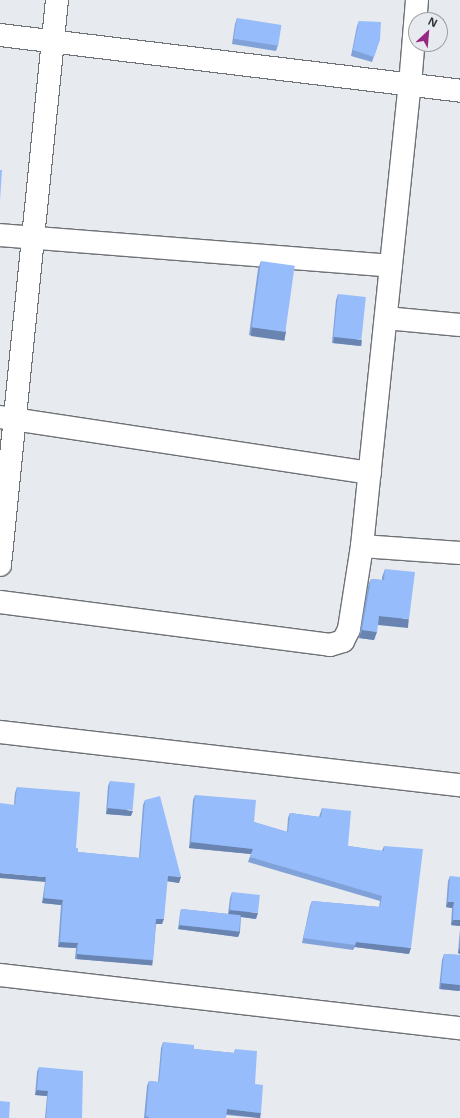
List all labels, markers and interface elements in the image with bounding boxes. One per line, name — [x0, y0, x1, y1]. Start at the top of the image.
north arrow — [408, 12, 448, 52]
text: N — [426, 13, 440, 30]

